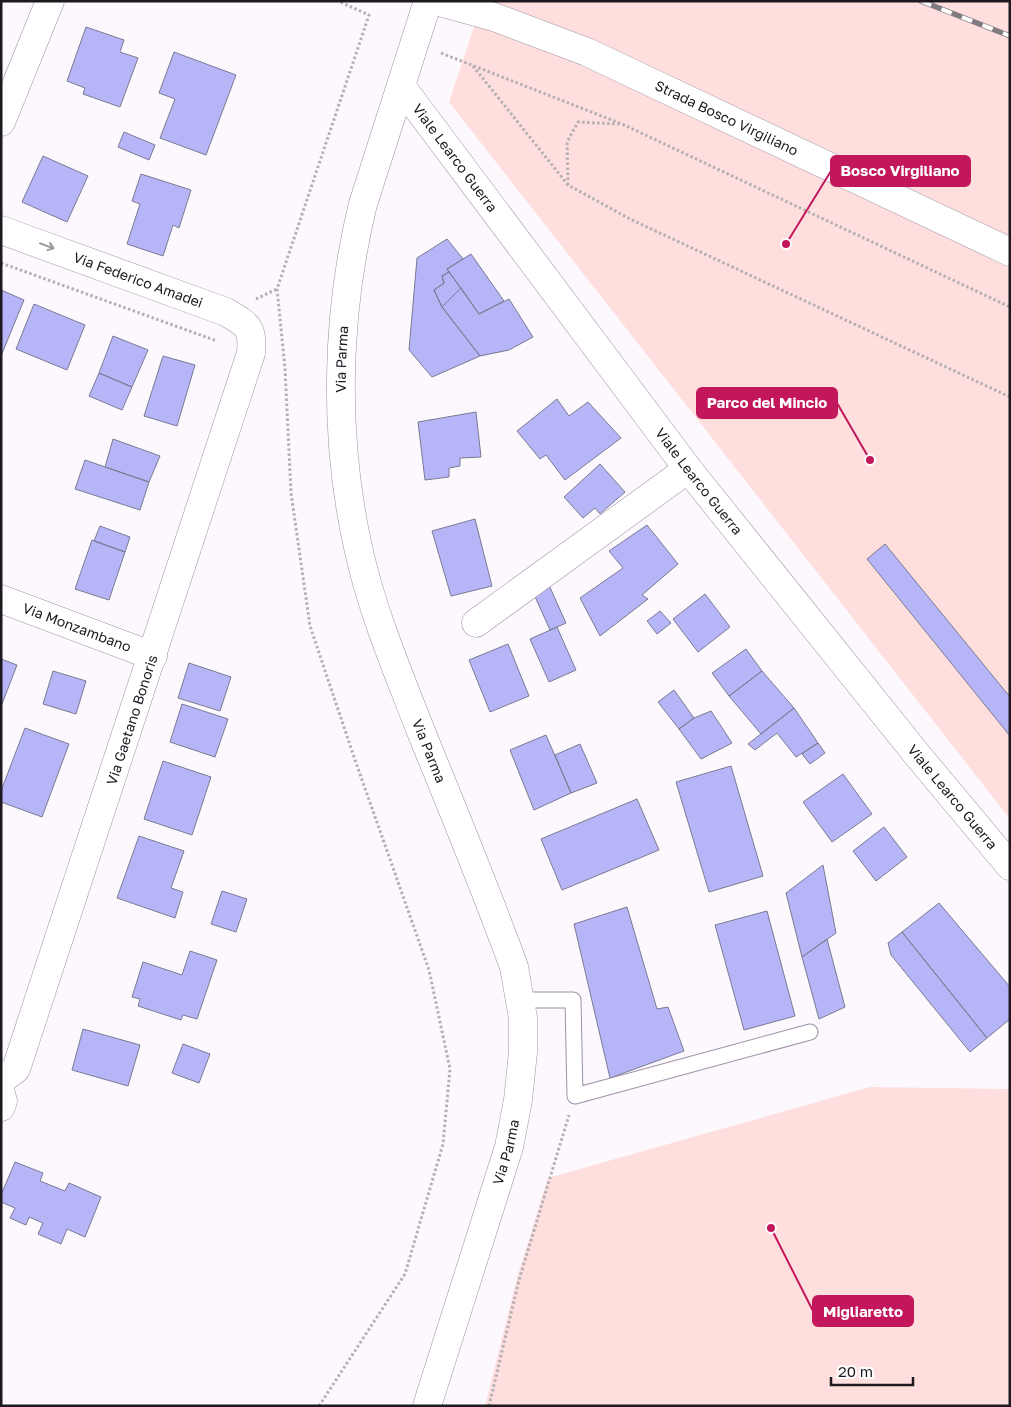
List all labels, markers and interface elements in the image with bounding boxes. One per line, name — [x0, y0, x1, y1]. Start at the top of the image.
street label: Strada Bosco Virgiliano — [653, 76, 801, 159]
street label: Viale Learco Guerra — [409, 100, 501, 215]
callout: Bosco Virgiliano — [831, 156, 970, 186]
text: Bosco Virgiliano — [841, 161, 959, 179]
one-way arrow — [39, 242, 54, 251]
street label: Via Federico Amadei — [71, 248, 205, 311]
street label: Via Parma — [332, 325, 351, 393]
callout: Parco del Mincio — [697, 388, 837, 418]
text: Parco del Mincio — [707, 393, 827, 411]
street label: Viale Learco Guerra — [652, 424, 746, 538]
street label: Via Monzambano — [20, 599, 134, 655]
street label: Via Gaetano Bonoris — [102, 653, 161, 787]
street label: Via Parma — [409, 716, 450, 785]
street label: Viale Learco Guerra — [904, 741, 1001, 852]
street label: Via Parma — [489, 1118, 522, 1187]
callout: Migliaretto — [813, 1296, 913, 1326]
text: Migliaretto — [823, 1302, 903, 1320]
scale bar — [831, 1354, 914, 1386]
text: 20 m — [838, 1362, 873, 1380]

